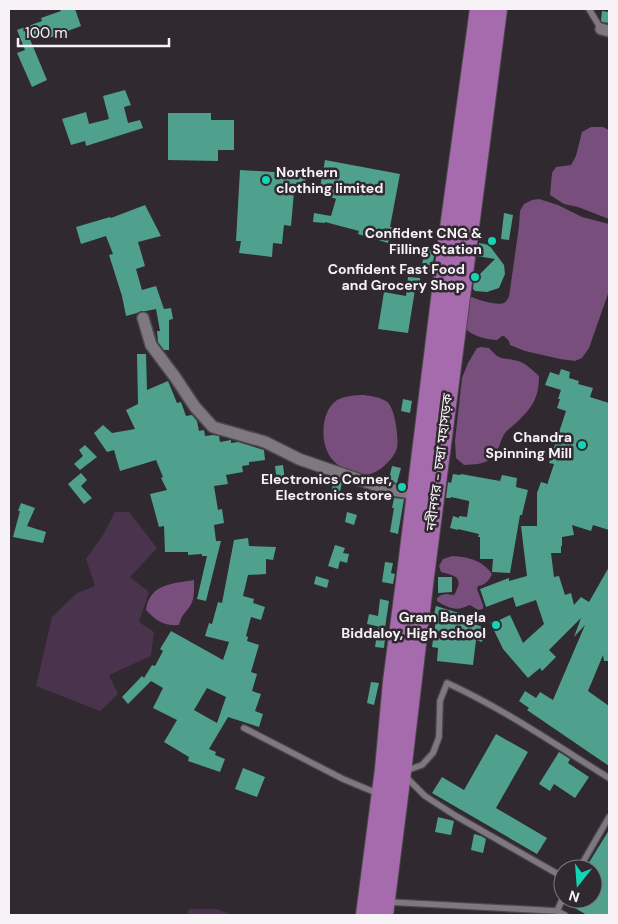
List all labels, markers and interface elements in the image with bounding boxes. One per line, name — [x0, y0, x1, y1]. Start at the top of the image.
scale bar — [18, 15, 169, 47]
text: 100 m — [25, 23, 68, 43]
place label: Northern clothing limited — [276, 163, 383, 197]
marker: Northern clothing limited — [260, 174, 272, 186]
place label: Confident CNG & Filling Station — [365, 224, 482, 258]
marker: Confident CNG & Filling Station — [486, 235, 498, 247]
place label: Confident Fast Food and Grocery Shop — [328, 260, 465, 294]
marker: Confident Fast Food and Grocery Shop — [469, 271, 481, 283]
street label: নবীনগর - চন্দ্রা মহাসড়ক — [422, 392, 456, 533]
place label: Chandra Spinning Mill — [485, 428, 572, 462]
marker: Chandra Spinning Mill — [576, 439, 588, 451]
place label: Electronics Corner, Electronics store — [261, 470, 392, 504]
marker: Electronics Corner, Electronics store — [396, 481, 408, 493]
place label: Gram Bangla Biddaloy, High school — [341, 608, 486, 642]
marker: Gram Bangla Biddaloy, High school — [490, 619, 502, 631]
north arrow — [553, 859, 603, 909]
text: N — [567, 886, 582, 907]

